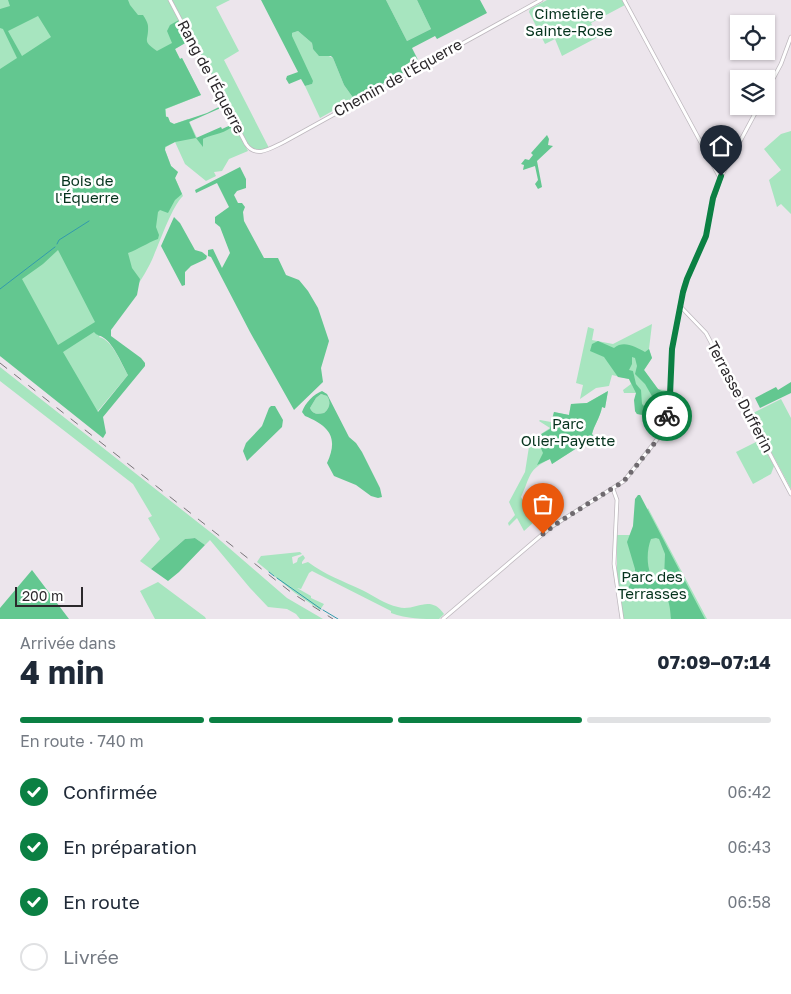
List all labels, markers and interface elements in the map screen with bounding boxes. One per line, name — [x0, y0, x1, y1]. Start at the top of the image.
park label: Cimetière Sainte-Rose — [525, 4, 613, 39]
map controls — [730, 15, 775, 115]
button: locate — [730, 15, 775, 60]
street label: Rang de l'Équerre — [174, 17, 250, 137]
street label: Chemin de l'Équerre — [330, 34, 465, 120]
button: layers — [730, 70, 775, 115]
pin — [700, 125, 742, 176]
icon: home — [707, 132, 735, 160]
park label: Bois de l'Équerre — [55, 171, 119, 206]
street label: Terrasse Dufferin — [704, 338, 778, 455]
courier — [642, 391, 692, 441]
icon: bike — [653, 402, 681, 430]
park label: Parc Olier-Payette — [521, 414, 616, 449]
pin — [522, 483, 564, 534]
icon: bag — [529, 490, 557, 518]
park label: Parc des Terrasses — [617, 567, 687, 602]
scale bar — [15, 584, 82, 607]
text: 200 m — [22, 587, 63, 604]
text: Arrivée dans — [20, 633, 116, 653]
text: 07:09–07:14 — [657, 650, 771, 673]
text: 4 min — [20, 653, 104, 691]
text: En route · 740 m — [20, 731, 144, 751]
icon: check — [20, 778, 48, 806]
text: Confirmée — [63, 780, 157, 803]
text: 06:42 — [728, 782, 771, 802]
icon: check — [20, 833, 48, 861]
text: En préparation — [63, 835, 197, 858]
text: 06:43 — [727, 837, 771, 857]
icon: check — [20, 888, 48, 916]
text: En route — [63, 890, 140, 913]
text: 06:58 — [728, 892, 771, 912]
text: Livrée — [63, 945, 119, 968]

